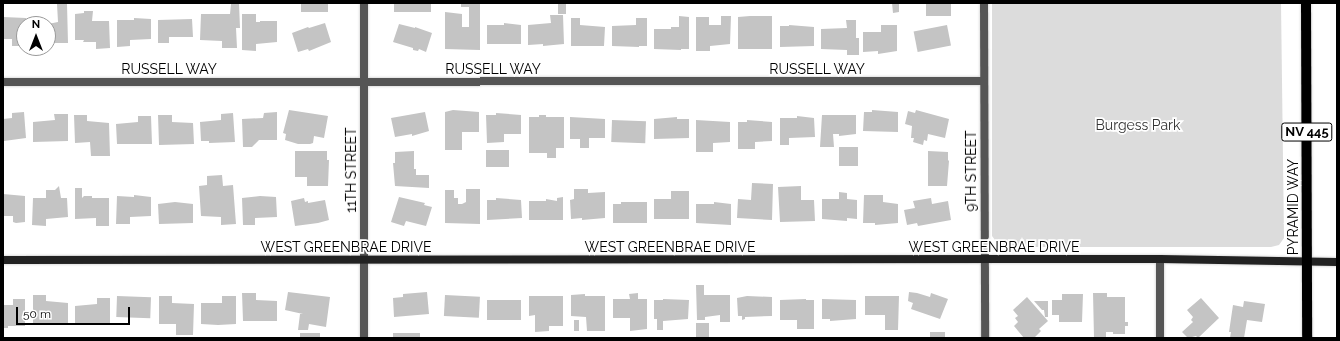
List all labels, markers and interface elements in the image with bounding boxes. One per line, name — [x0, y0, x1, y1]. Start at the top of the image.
north arrow — [16, 16, 56, 56]
text: N — [32, 18, 40, 31]
street label: RUSSELL WAY — [121, 61, 217, 77]
street label: RUSSELL WAY — [445, 61, 541, 77]
street label: RUSSELL WAY — [769, 61, 865, 77]
park label: Burgess Park — [1096, 117, 1180, 133]
road number: NV 445 — [1281, 121, 1333, 143]
street label: 11TH STREET — [343, 127, 359, 213]
street label: 9TH STREET — [963, 130, 979, 212]
street label: PYRAMID WAY — [1285, 159, 1301, 255]
street label: WEST GREENBRAE DRIVE — [260, 239, 432, 255]
street label: WEST GREENBRAE DRIVE — [584, 239, 756, 255]
street label: WEST GREENBRAE DRIVE — [908, 239, 1080, 255]
scale bar — [18, 299, 132, 325]
text: 50 m — [23, 307, 51, 321]

